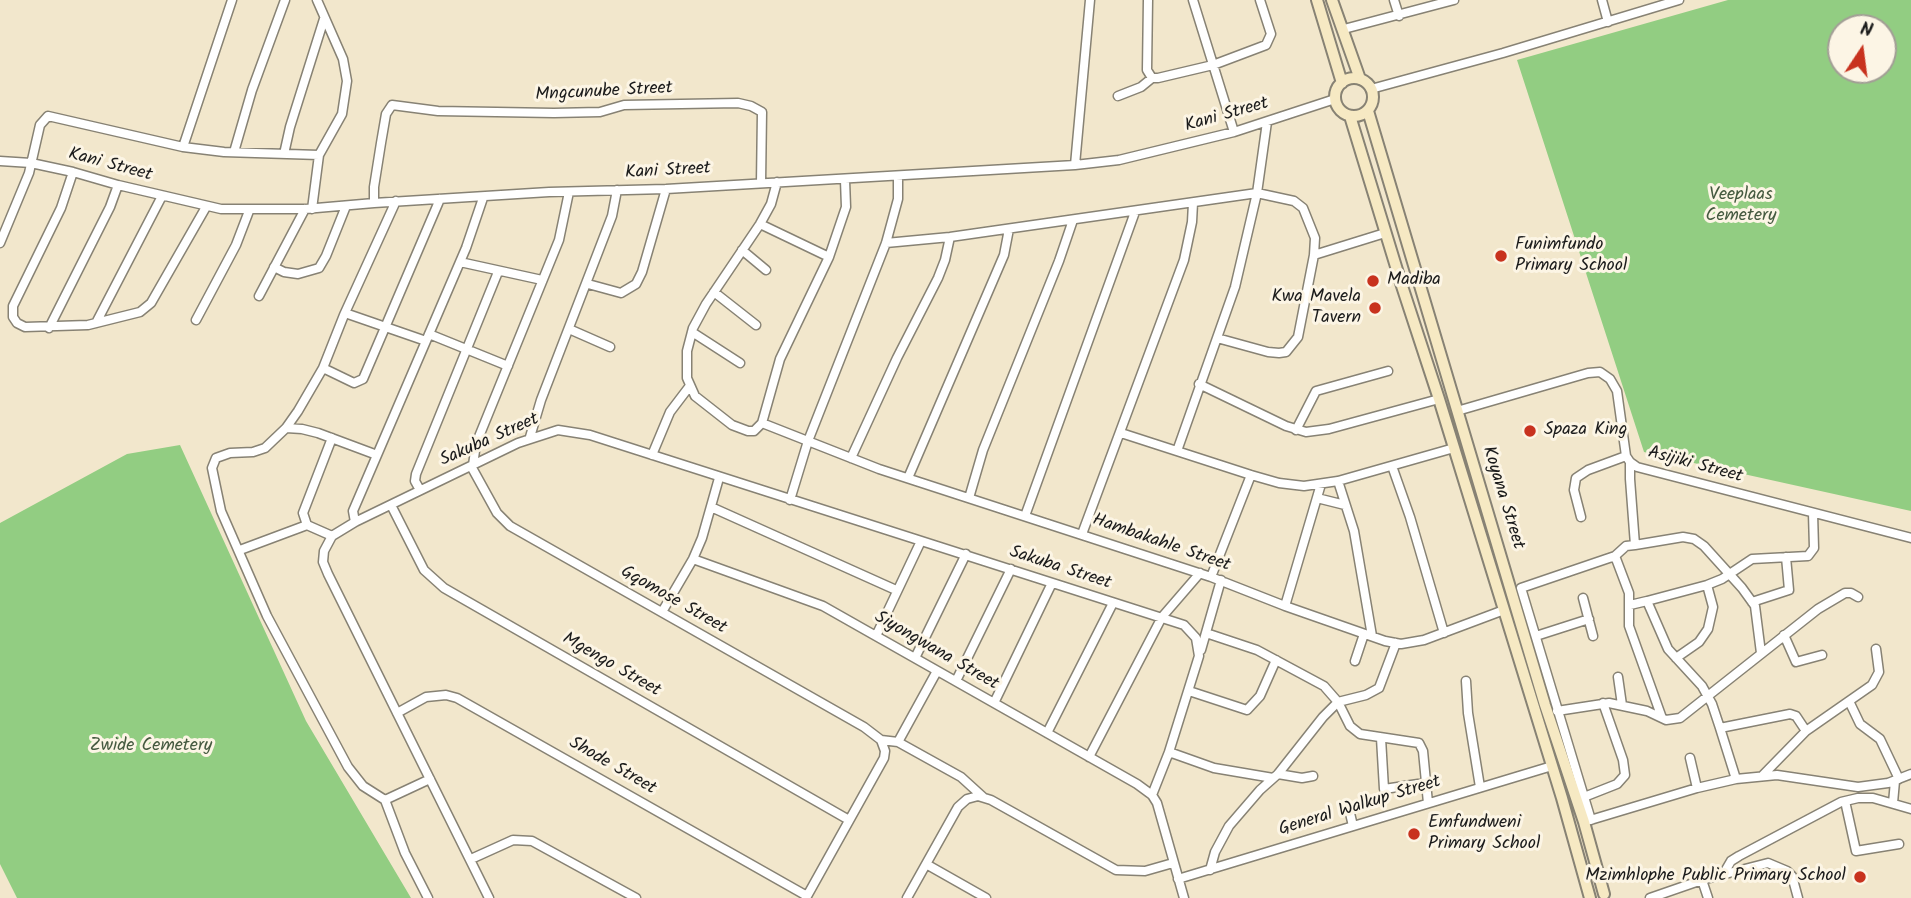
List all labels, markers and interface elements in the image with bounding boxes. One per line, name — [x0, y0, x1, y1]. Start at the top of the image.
north arrow — [1827, 14, 1897, 84]
text: N — [1857, 15, 1875, 46]
street label: Mngcunube Street — [535, 79, 673, 107]
street label: Kani Street — [1183, 94, 1271, 138]
street label: Kani Street — [66, 144, 154, 188]
street label: Kani Street — [625, 159, 711, 185]
park label: Veeplaas Cemetery — [1706, 185, 1776, 228]
place label: Funimfundo Primary School — [1515, 235, 1627, 278]
marker: Funimfundo Primary School — [1493, 248, 1509, 264]
place label: Madiba — [1387, 270, 1441, 292]
marker: Madiba — [1365, 273, 1381, 289]
place label: Kwa Mavela Tavern — [1271, 287, 1361, 330]
marker: Kwa Mavela Tavern — [1367, 300, 1383, 316]
street label: Sakuba Street — [437, 410, 543, 472]
place label: Spaza King — [1544, 420, 1627, 442]
marker: Spaza King — [1522, 423, 1538, 439]
street label: Asijiki Street — [1645, 443, 1745, 489]
street label: Koyana Street — [1476, 444, 1528, 552]
street label: Hambakahle Street — [1089, 510, 1233, 578]
street label: Sakuba Street — [1006, 542, 1114, 596]
street label: Gqomose Street — [616, 562, 730, 640]
street label: Siyongwana Street — [870, 608, 1002, 696]
street label: Mgengo Street — [558, 629, 664, 703]
street label: Shode Street — [564, 733, 660, 801]
park label: Zwide Cemetery — [90, 736, 212, 758]
street label: General Walkup Street — [1276, 772, 1444, 842]
place label: Emfundweni Primary School — [1428, 813, 1540, 856]
marker: Emfundweni Primary School — [1406, 826, 1422, 842]
place label: Mzimhlophe Public Primary School — [1585, 866, 1846, 888]
marker: Mzimhlophe Public Primary School — [1852, 869, 1868, 885]

